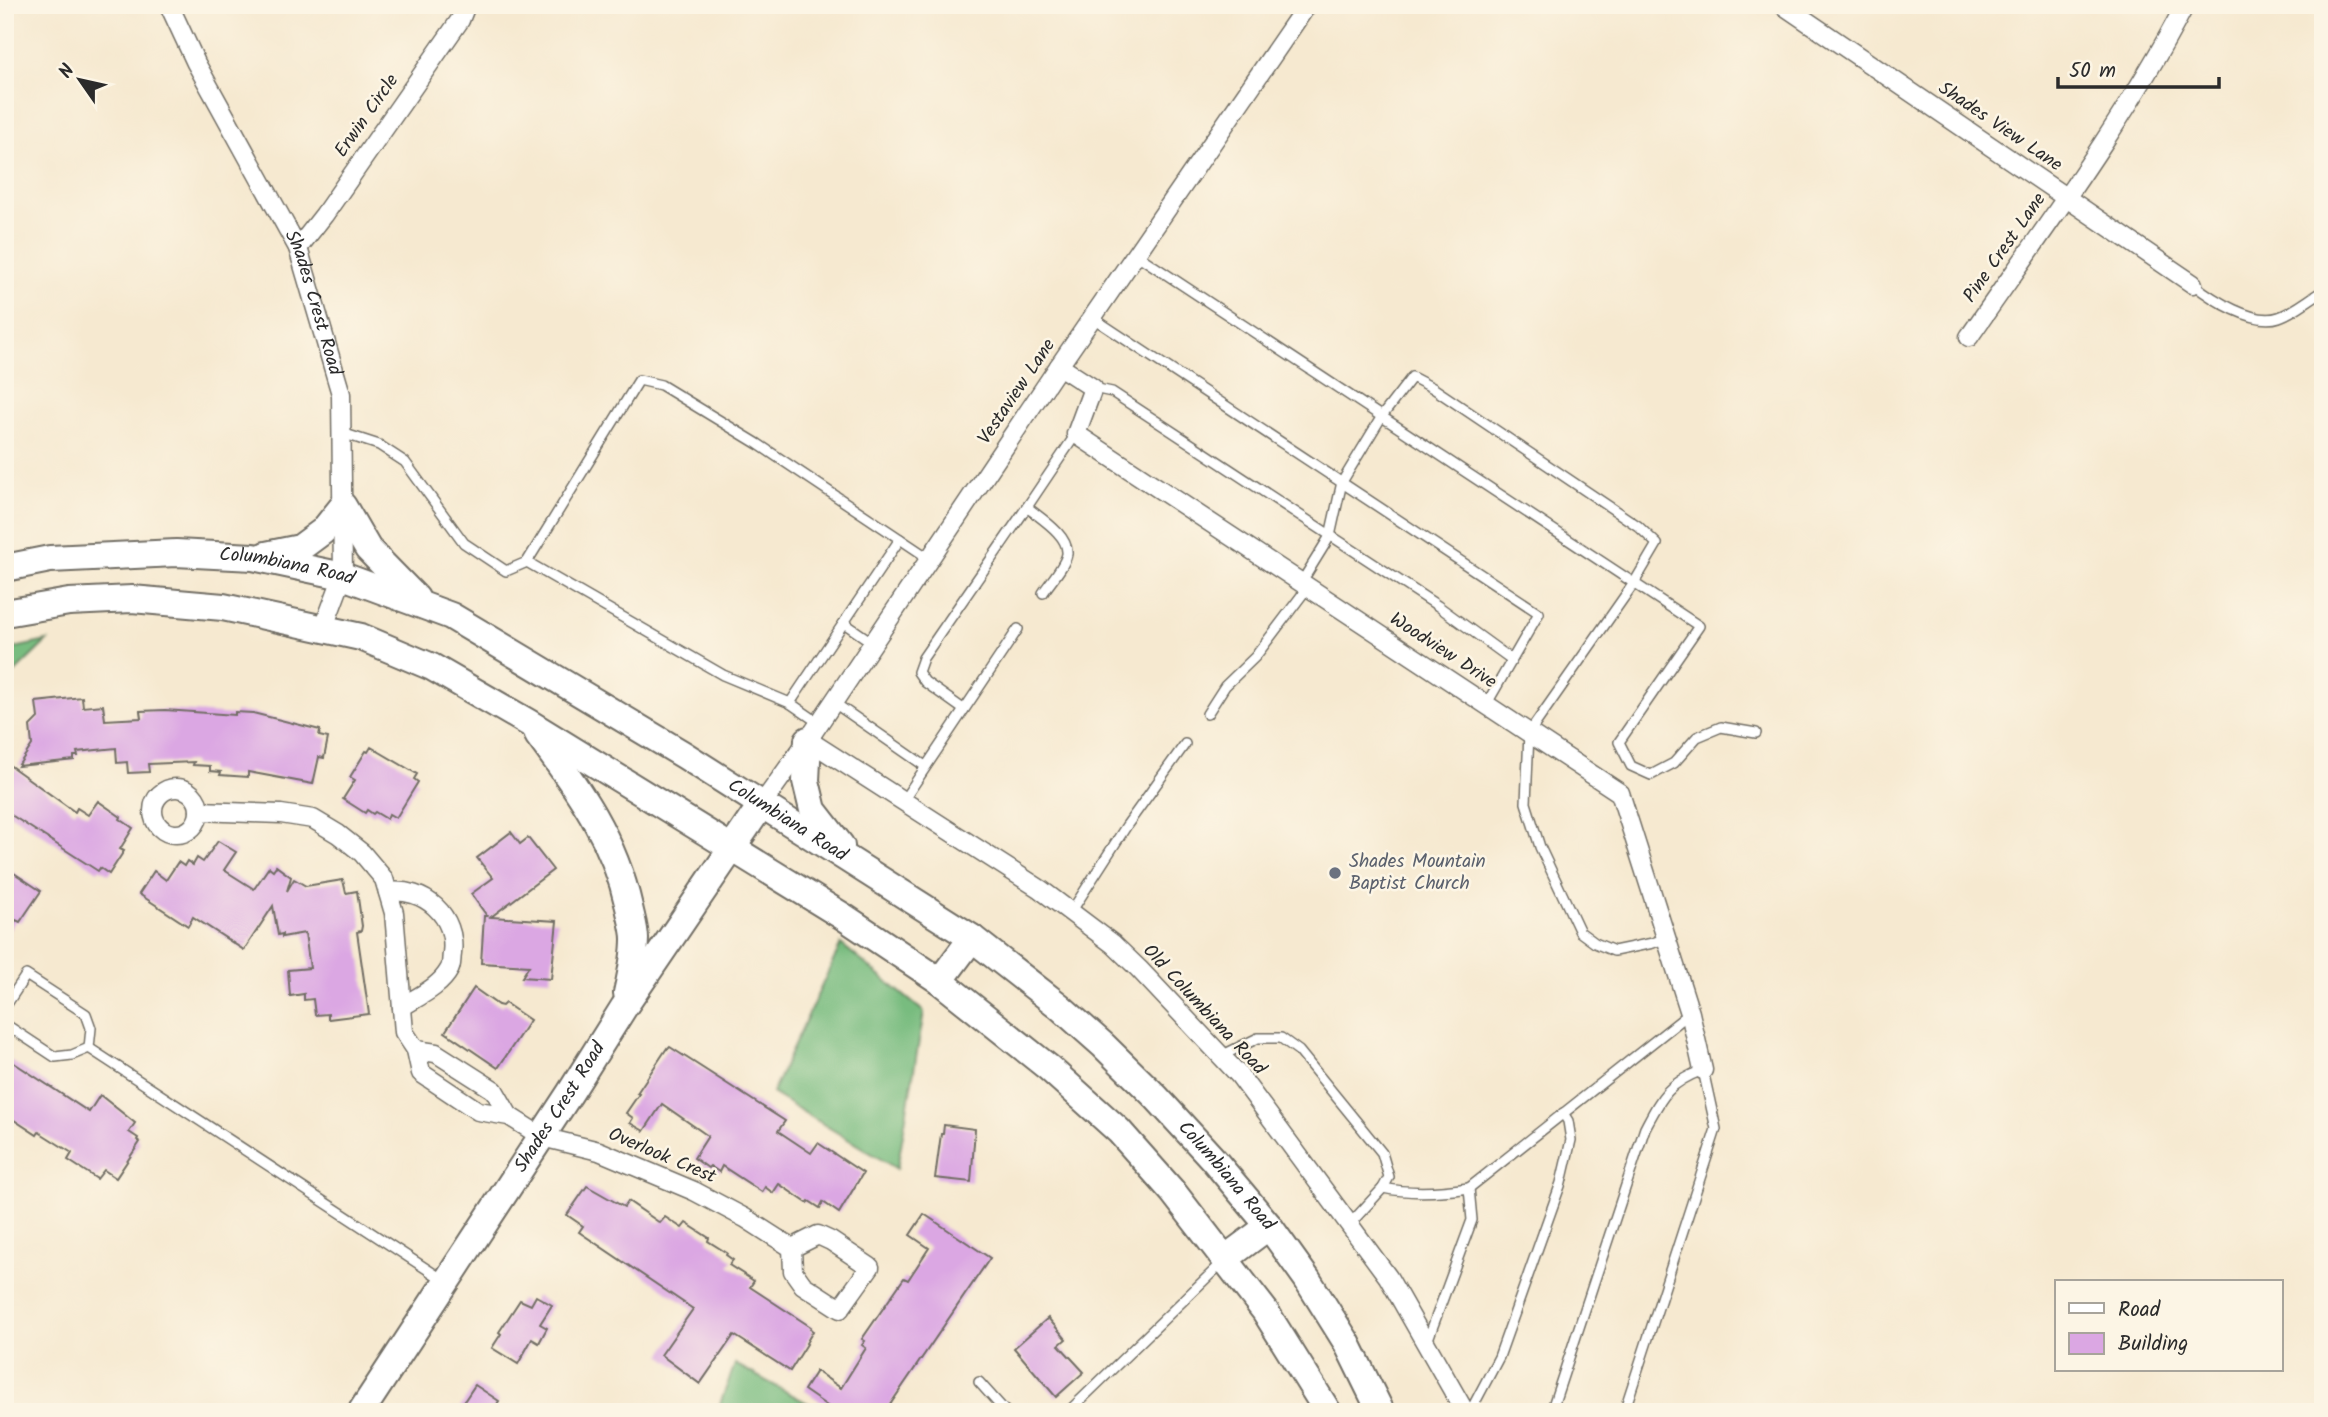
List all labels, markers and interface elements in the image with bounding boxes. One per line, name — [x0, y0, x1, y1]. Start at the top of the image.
north arrow — [46, 46, 116, 116]
scale bar — [2058, 46, 2220, 90]
text: 50 m — [2069, 55, 2116, 88]
text: N — [52, 58, 83, 85]
street label: Erwin Circle — [327, 68, 407, 164]
street label: Shades View Lane — [1932, 74, 2069, 180]
street label: Pine Crest Lane — [1956, 186, 2054, 309]
street label: Shades Crest Road — [276, 225, 350, 379]
street label: Vestaview Lane — [970, 332, 1064, 451]
street label: Columbiana Road — [219, 540, 359, 594]
street label: Woodview Drive — [1383, 605, 1503, 697]
street label: Columbiana Road — [721, 771, 854, 870]
place label: Shades Mountain Baptist Church — [1349, 847, 1486, 899]
marker: Shades Mountain Baptist Church — [1327, 865, 1343, 881]
street label: Old Columbiana Road — [1135, 937, 1273, 1083]
street label: Shades Crest Road — [507, 1036, 614, 1179]
street label: Columbiana Road — [1170, 1114, 1283, 1238]
street label: Overlook Crest — [603, 1120, 721, 1192]
legend — [2055, 1280, 2282, 1372]
text: Road — [2118, 1294, 2161, 1327]
text: Building — [2118, 1328, 2188, 1361]

